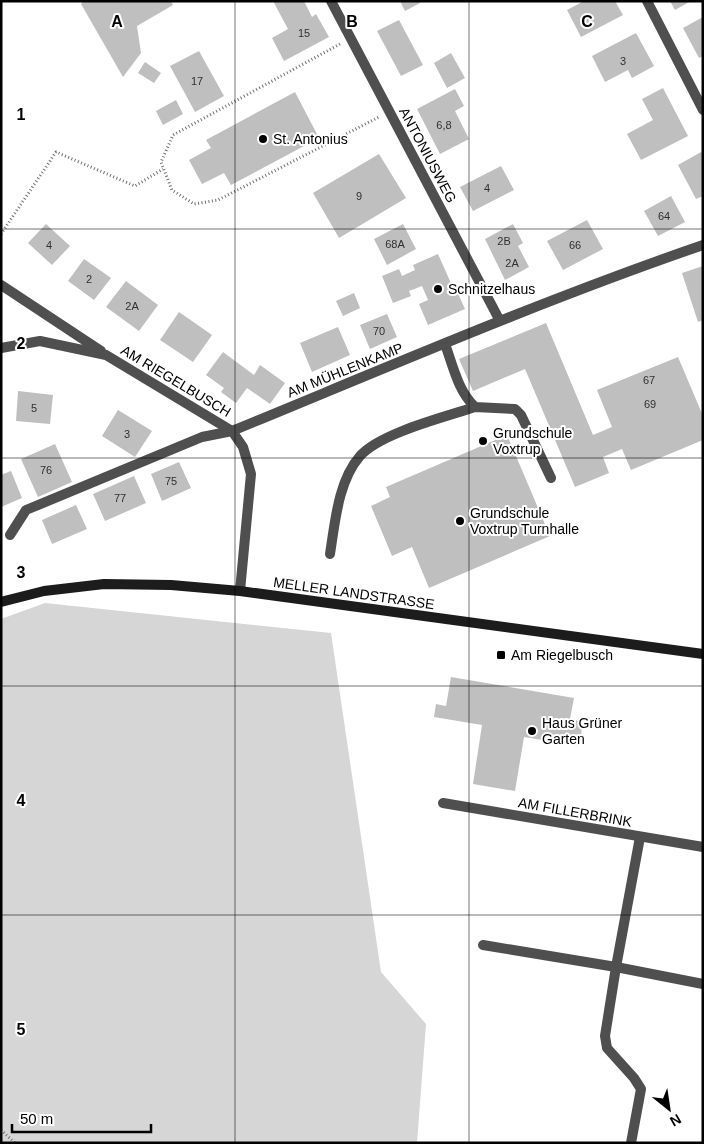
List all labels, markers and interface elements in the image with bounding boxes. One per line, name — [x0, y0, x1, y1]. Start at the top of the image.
text: A — [111, 13, 123, 30]
text: B — [346, 13, 358, 30]
text: C — [581, 13, 593, 30]
house number: 15 — [298, 27, 310, 39]
house number: 3 — [620, 55, 626, 67]
house number: 17 — [191, 75, 203, 87]
street label: ANTONIUSWEG — [396, 105, 460, 205]
text: 1 — [17, 106, 26, 123]
house number: 6,8 — [436, 119, 452, 131]
place label: St. Antonius — [273, 131, 348, 147]
marker: St. Antonius — [257, 133, 269, 145]
house number: 4 — [484, 182, 490, 194]
house number: 9 — [356, 190, 362, 202]
house number: 64 — [658, 210, 670, 222]
house number: 2B — [497, 235, 511, 247]
house number: 68A — [385, 238, 405, 250]
house number: 4 — [46, 239, 52, 251]
house number: 66 — [569, 239, 581, 251]
house number: 2A — [505, 257, 519, 269]
house number: 2 — [86, 273, 92, 285]
place label: Schnitzelhaus — [448, 281, 535, 297]
marker: Schnitzelhaus — [432, 283, 444, 295]
house number: 2A — [125, 300, 139, 312]
house number: 70 — [373, 325, 385, 337]
text: 2 — [17, 335, 26, 352]
street label: AM MÜHLENKAMP — [284, 338, 405, 401]
street label: AM RIEGELBUSCH — [118, 342, 234, 420]
house number: 67 — [643, 374, 655, 386]
house number: 69 — [644, 398, 656, 410]
house number: 5 — [31, 402, 37, 414]
place label: Grundschule Voxtrup — [493, 425, 573, 457]
house number: 3 — [124, 428, 130, 440]
marker: Grundschule Voxtrup — [477, 435, 489, 447]
house number: 76 — [40, 464, 52, 476]
house number: 75 — [165, 475, 177, 487]
house number: 77 — [114, 492, 126, 504]
place label: Grundschule Voxtrup Turnhalle — [470, 505, 579, 537]
marker: Grundschule Voxtrup Turnhalle — [454, 515, 466, 527]
text: 3 — [17, 564, 26, 581]
street label: MELLER LANDSTRASSE — [272, 574, 436, 612]
place label: Am Riegelbusch — [511, 647, 613, 663]
marker: Am Riegelbusch — [495, 649, 507, 661]
place label: Haus Grüner Garten — [542, 715, 622, 747]
marker: Haus Grüner Garten — [526, 725, 538, 737]
text: 4 — [17, 792, 26, 809]
street label: AM FILLERBRINK — [517, 794, 634, 830]
text: 5 — [17, 1021, 26, 1038]
north arrow — [644, 1084, 694, 1134]
scale bar — [12, 1102, 151, 1134]
text: 50 m — [20, 1110, 53, 1127]
text: N — [667, 1111, 684, 1130]

